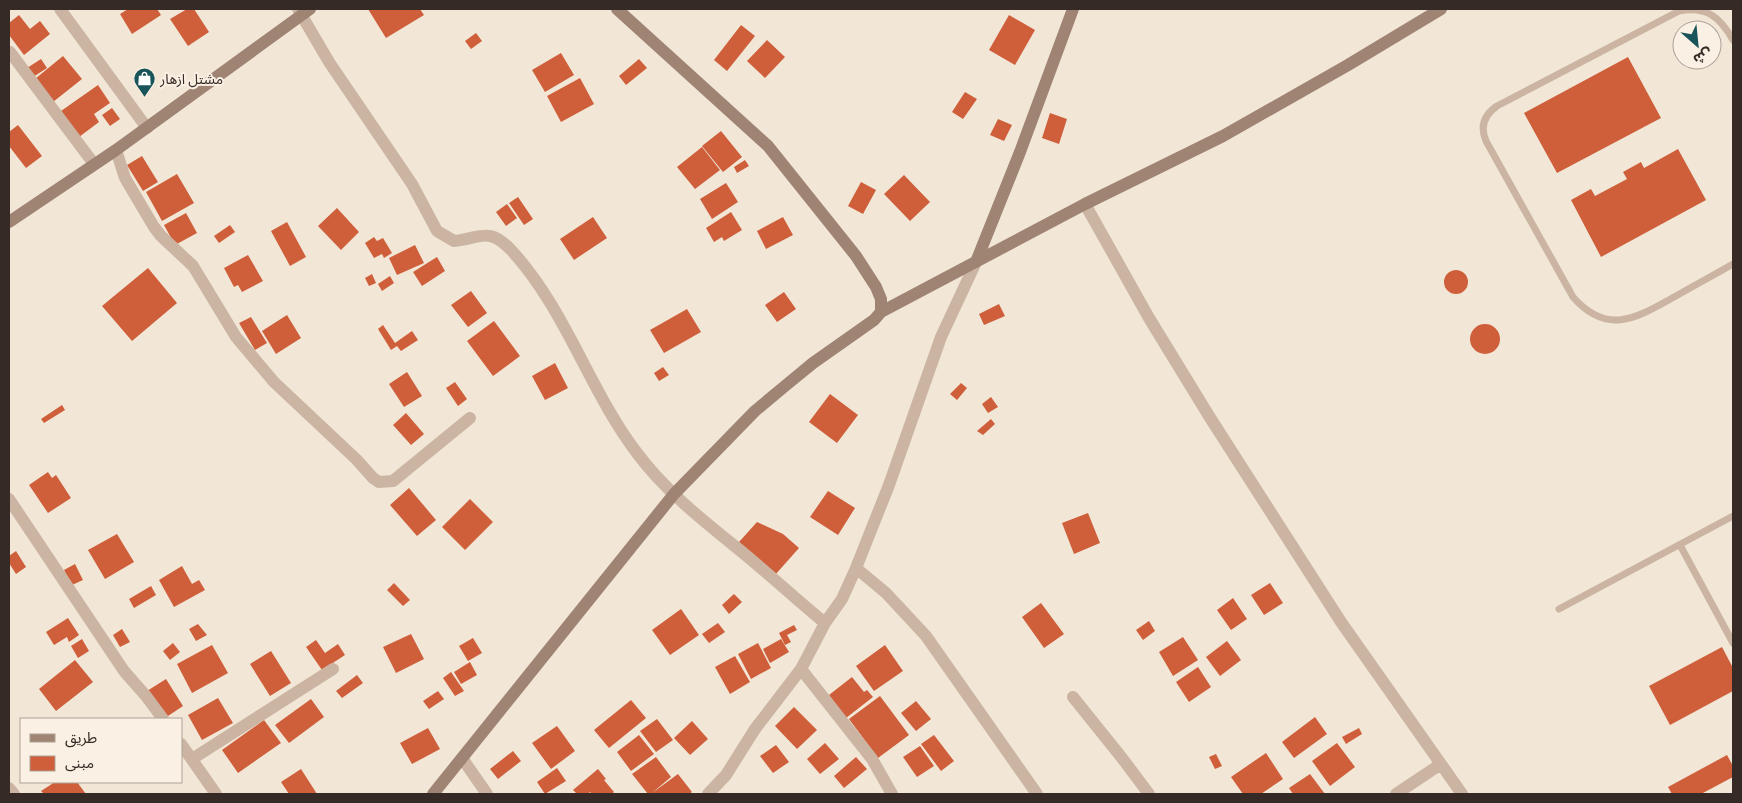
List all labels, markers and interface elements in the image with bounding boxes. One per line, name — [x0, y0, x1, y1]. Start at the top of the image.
north arrow — [1672, 20, 1722, 70]
text: ش — [1690, 44, 1716, 69]
shop icon: مشتل ازهار — [132, 67, 156, 98]
place label: مشتل ازهار — [159, 70, 223, 88]
legend — [20, 718, 182, 783]
text: طريق — [65, 727, 97, 748]
text: مبنى — [65, 752, 94, 773]

